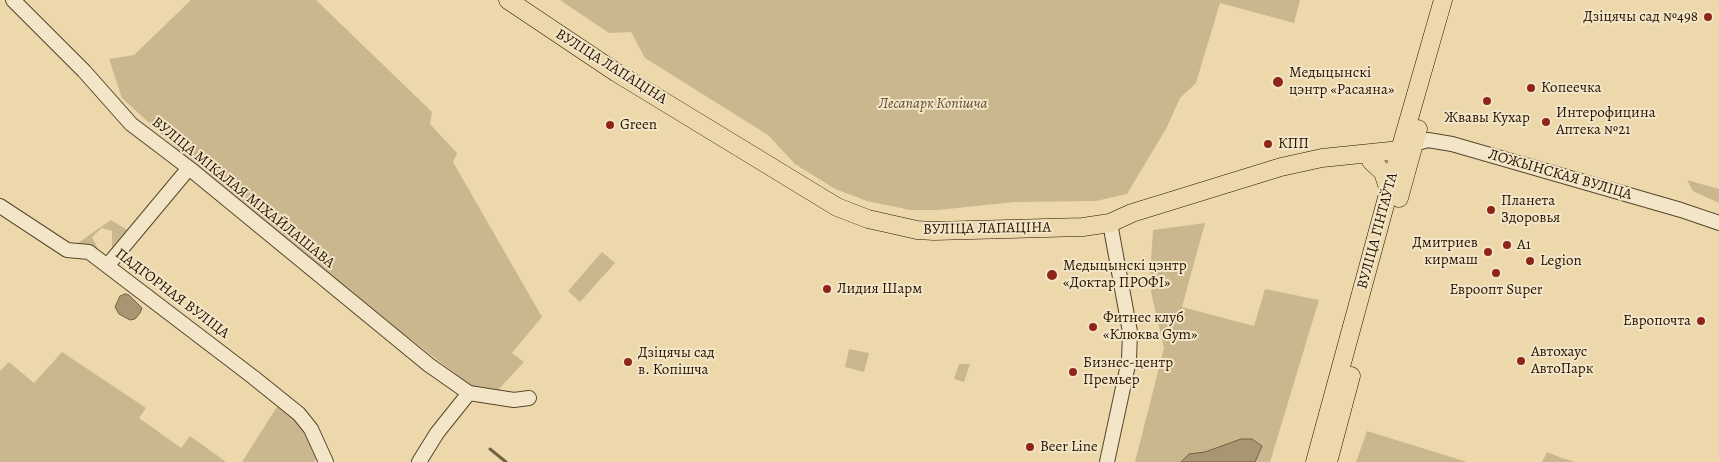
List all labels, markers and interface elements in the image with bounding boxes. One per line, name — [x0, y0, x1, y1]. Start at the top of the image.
place label: Дзіцячы сад №498 — [1583, 8, 1698, 26]
marker: Дзіцячы сад №498 — [1702, 11, 1714, 23]
street label: ВУЛІЦА ЛАПАЦІНА — [552, 25, 670, 109]
place label: Медыцынскі цэнтр «Расаяна» — [1289, 64, 1394, 99]
marker: Медыцынскі цэнтр «Расаяна» — [1271, 75, 1285, 89]
place label: Копеечка — [1541, 79, 1601, 97]
marker: Копеечка — [1525, 82, 1537, 94]
park label: Лесапарк Копішча — [878, 95, 988, 113]
marker: Жвавы Кухар — [1481, 95, 1493, 107]
place label: Интерофицина Аптека №21 — [1556, 104, 1656, 139]
place label: Жвавы Кухар — [1444, 109, 1530, 127]
street label: ВУЛІЦА МІКАЛАЯ МІХАЙЛАШАВА — [148, 114, 338, 272]
place label: Green — [620, 116, 657, 134]
marker: Интерофицина Аптека №21 — [1540, 116, 1552, 128]
marker: Green — [604, 119, 616, 131]
place label: КПП — [1278, 135, 1309, 153]
marker: КПП — [1262, 138, 1274, 150]
street label: ЛОЖЫНСКАЯ ВУЛІЦА — [1486, 146, 1634, 204]
street label: ВУЛІЦА ГІНТАЎТА — [1354, 171, 1402, 291]
place label: Планета Здоровья — [1501, 192, 1560, 227]
marker: Планета Здоровья — [1485, 204, 1497, 216]
street label: ВУЛІЦА ЛАПАЦІНА — [923, 219, 1051, 239]
place label: Дмитриев кирмаш — [1412, 234, 1478, 269]
place label: A1 — [1517, 236, 1531, 254]
marker: A1 — [1501, 239, 1513, 251]
street label: ПАДГОРНАЯ ВУЛІЦА — [111, 245, 233, 343]
marker: Дмитриев кирмаш — [1482, 246, 1494, 258]
place label: Legion — [1540, 252, 1582, 270]
marker: Legion — [1524, 255, 1536, 267]
place label: Медыцынскі цэнтр «Доктар ПРОФІ» — [1063, 257, 1187, 292]
marker: Евроопт Super — [1490, 267, 1502, 279]
marker: Медыцынскі цэнтр «Доктар ПРОФІ» — [1045, 268, 1059, 282]
place label: Лидия Шарм — [837, 280, 922, 298]
place label: Евроопт Super — [1449, 281, 1543, 299]
marker: Лидия Шарм — [821, 283, 833, 295]
place label: Фитнес клуб «Клюква Gym» — [1103, 309, 1197, 344]
place label: Европочта — [1623, 312, 1691, 330]
marker: Европочта — [1695, 315, 1707, 327]
marker: Фитнес клуб «Клюква Gym» — [1087, 321, 1099, 333]
place label: Автохаус АвтоПарк — [1531, 343, 1593, 378]
place label: Дзіцячы сад в. Копішча — [638, 344, 715, 379]
place label: Бизнес-центр Премьер — [1083, 354, 1173, 389]
marker: Автохаус АвтоПарк — [1515, 355, 1527, 367]
marker: Дзіцячы сад в. Копішча — [622, 356, 634, 368]
marker: Бизнес-центр Премьер — [1067, 366, 1079, 378]
place label: Beer Line — [1040, 438, 1098, 456]
marker: Beer Line — [1024, 441, 1036, 453]

